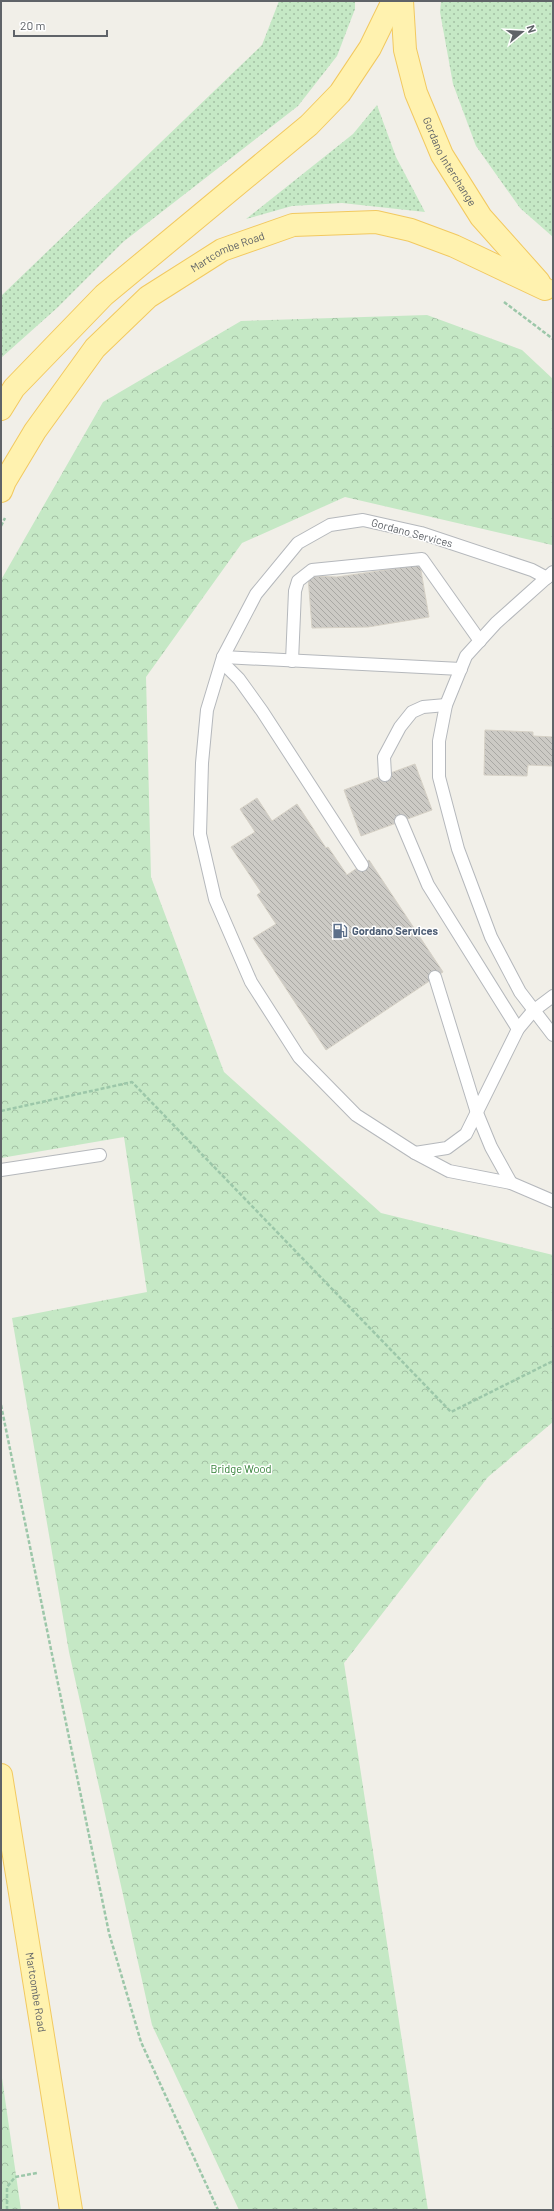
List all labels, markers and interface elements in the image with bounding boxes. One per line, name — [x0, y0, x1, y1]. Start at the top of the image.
scale bar — [14, 12, 107, 38]
north arrow — [502, 12, 542, 52]
text: 20 m — [20, 18, 46, 32]
text: N — [525, 23, 539, 34]
street label: Gordano Interchange — [421, 115, 480, 208]
street label: Martcombe Road — [188, 229, 266, 274]
street label: Gordano Services — [370, 515, 454, 550]
fuel station icon: Gordano Services — [331, 922, 349, 940]
place label: Gordano Services — [352, 924, 438, 937]
park label: Bridge Wood — [211, 1462, 271, 1475]
street label: Martcombe Road — [24, 1951, 49, 2033]

